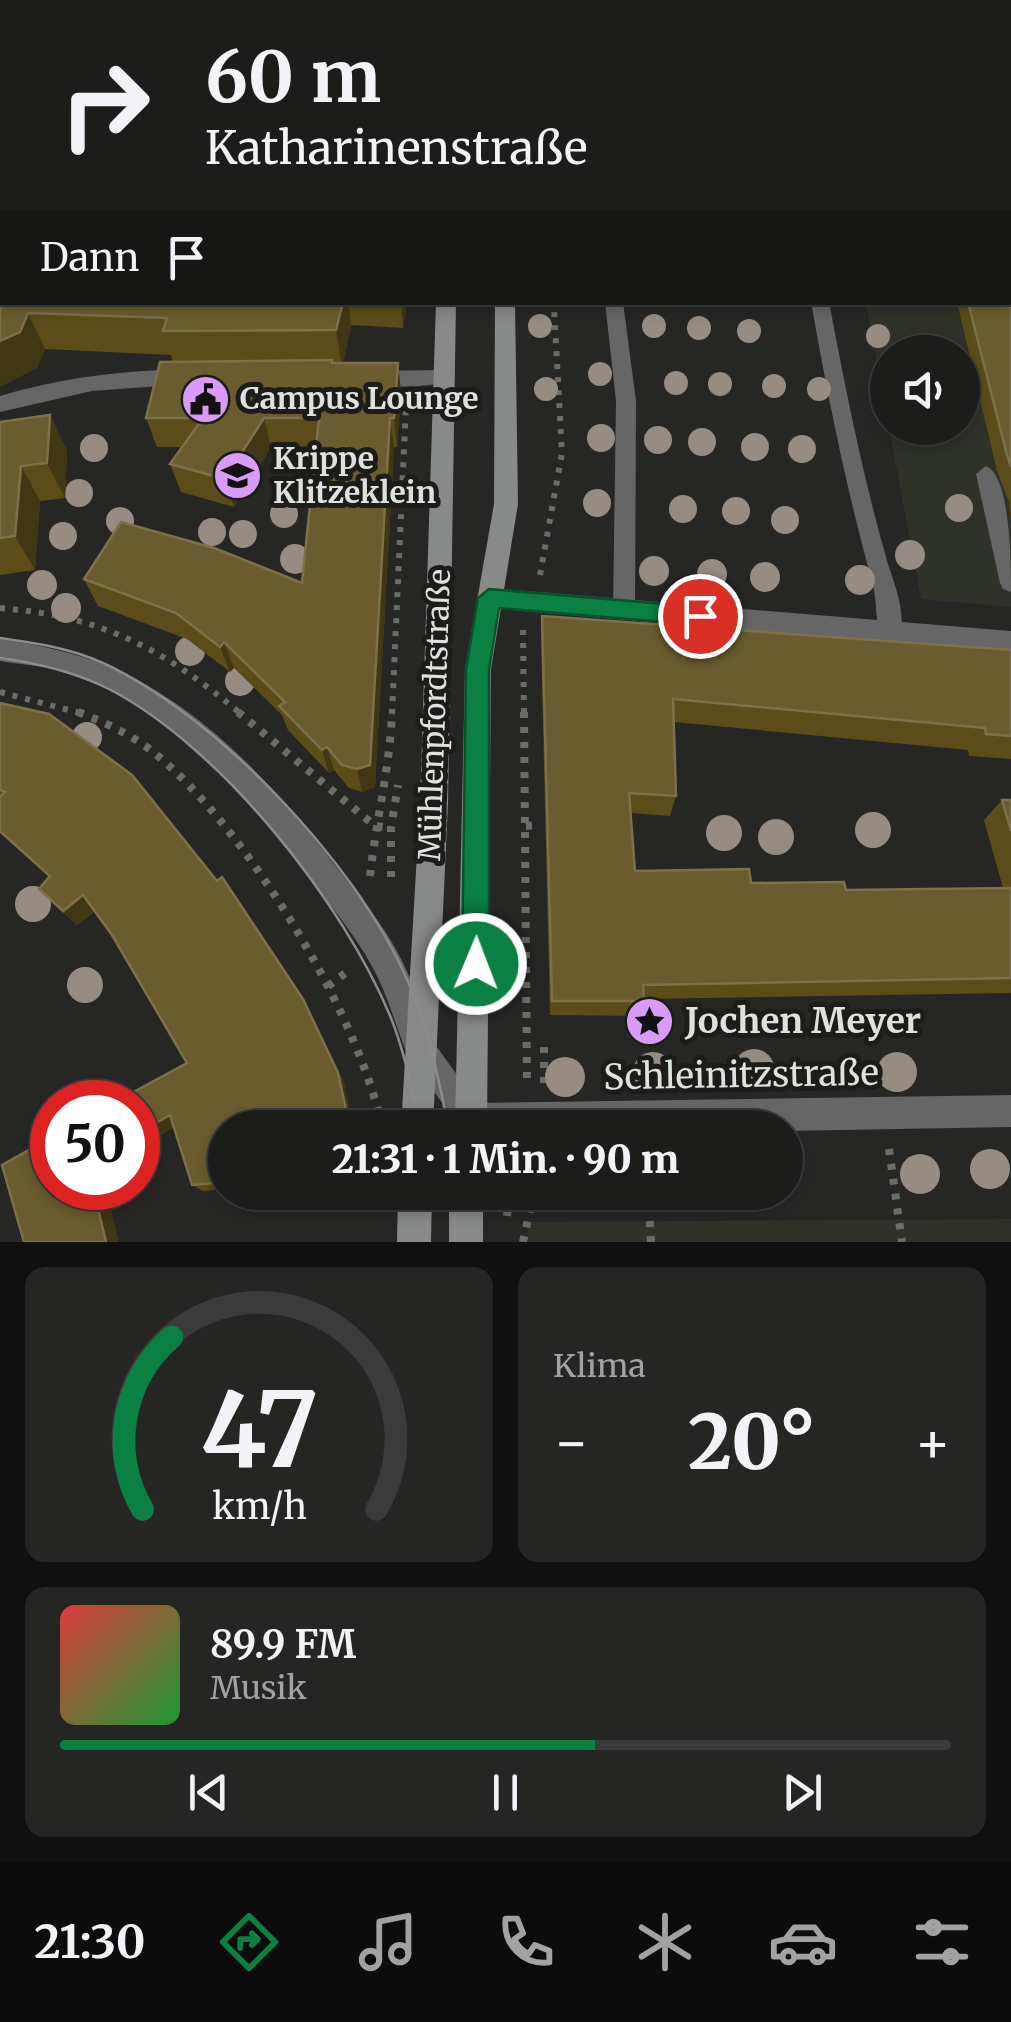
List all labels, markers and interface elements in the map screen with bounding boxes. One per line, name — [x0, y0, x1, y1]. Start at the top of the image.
text: 60 m — [205, 33, 381, 121]
icon: right — [40, 40, 170, 170]
text: Katharinenstraße — [205, 120, 587, 176]
icon: arrive — [159, 230, 214, 285]
text: Dann — [40, 234, 139, 281]
map controls — [870, 335, 980, 445]
button: sound — [870, 335, 980, 445]
public building icon: Campus Lounge — [179, 373, 231, 425]
place label: Campus Lounge — [240, 379, 478, 417]
place label: Krippe Klitzeklein — [273, 439, 436, 511]
school or university icon: Krippe Klitzeklein — [212, 450, 264, 502]
street label: Mühlenpfordtstraße — [410, 568, 458, 862]
pin — [658, 574, 743, 659]
icon: arrive — [673, 589, 728, 644]
position arrow — [424, 912, 528, 1016]
place icon: Jochen Meyer — [624, 995, 676, 1047]
place label: Jochen Meyer — [684, 999, 921, 1043]
street label: Schleinitzstraße — [603, 1051, 879, 1099]
speed limit sign: 50 — [30, 1080, 160, 1210]
text: 21:31 · 1 Min. · 90 m — [332, 1136, 679, 1183]
text: Klima — [553, 1346, 646, 1386]
text: 47 — [200, 1365, 318, 1495]
text: 20° — [688, 1395, 816, 1489]
text: − — [553, 1408, 590, 1477]
text: + — [914, 1408, 951, 1477]
text: km/h — [212, 1484, 306, 1529]
text: 89.9 FM — [210, 1621, 356, 1668]
text: Musik — [210, 1668, 307, 1708]
icon: previous — [181, 1765, 236, 1820]
icon: pause — [478, 1765, 533, 1820]
icon: next — [775, 1765, 830, 1820]
icon: directions — [214, 1907, 284, 1977]
icon: music — [353, 1907, 423, 1977]
icon: phone — [491, 1907, 561, 1977]
icon: climate — [630, 1907, 700, 1977]
icon: car — [768, 1907, 838, 1977]
icon: filters — [907, 1907, 977, 1977]
text: 21:30 — [34, 1914, 145, 1970]

